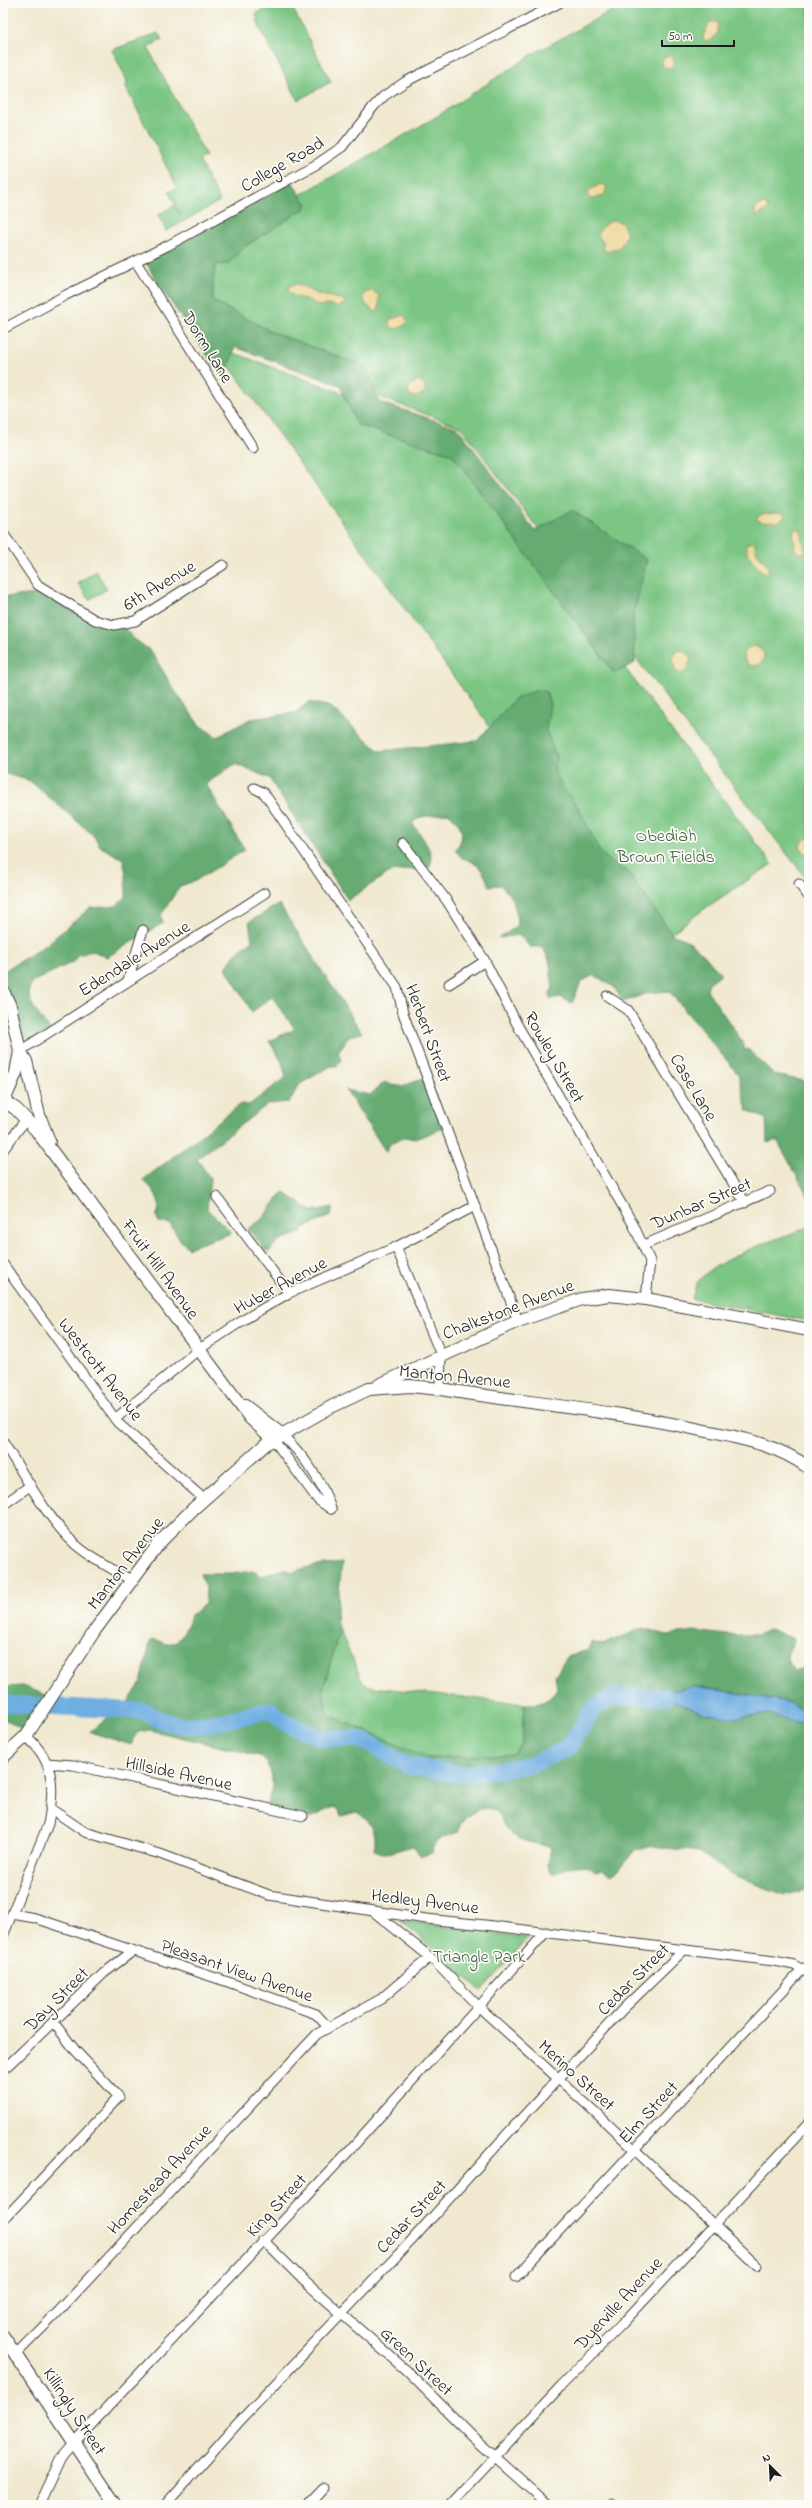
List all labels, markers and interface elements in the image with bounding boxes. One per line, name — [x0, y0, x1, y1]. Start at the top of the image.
scale bar — [662, 22, 734, 48]
text: 50 m — [668, 28, 692, 46]
street label: College Road — [236, 131, 330, 201]
street label: Dorm Lane — [174, 306, 239, 390]
street label: 6th Avenue — [119, 554, 202, 619]
park label: Obediah Brown Fields — [616, 824, 715, 871]
street label: Edendale Avenue — [74, 914, 197, 1004]
street label: Herbert Street — [397, 981, 457, 1087]
street label: Rowley Street — [517, 1007, 590, 1109]
street label: Case Lane — [662, 1049, 723, 1128]
street label: Dunbar Street — [647, 1172, 756, 1238]
street label: Fruit Hill Avenue — [114, 1214, 205, 1326]
street label: Huber Avenue — [230, 1251, 333, 1322]
street label: Chalkstone Avenue — [439, 1274, 579, 1348]
street label: Westcott Avenue — [51, 1313, 149, 1428]
street label: Manton Avenue — [398, 1359, 513, 1397]
street label: Manton Avenue — [82, 1511, 172, 1616]
street label: Hillside Avenue — [123, 1751, 235, 1799]
street label: Hedley Avenue — [370, 1883, 481, 1923]
street label: Pleasant View Avenue — [157, 1934, 317, 2010]
street label: Cedar Street — [592, 1938, 677, 2023]
park label: Triangle Park — [432, 1945, 526, 1972]
street label: Day Street — [18, 1962, 96, 2040]
street label: Merino Street — [531, 2035, 620, 2118]
street label: Elm Street — [613, 2076, 685, 2151]
street label: Homestead Avenue — [102, 2118, 219, 2242]
street label: King Street — [241, 2169, 315, 2245]
street label: Cedar Street — [371, 2174, 454, 2260]
street label: Dyerville Avenue — [569, 2251, 670, 2358]
street label: Green Street — [373, 2322, 458, 2403]
street label: Killingly Street — [34, 2363, 112, 2462]
north arrow — [750, 2446, 790, 2486]
text: N — [760, 2449, 773, 2467]

